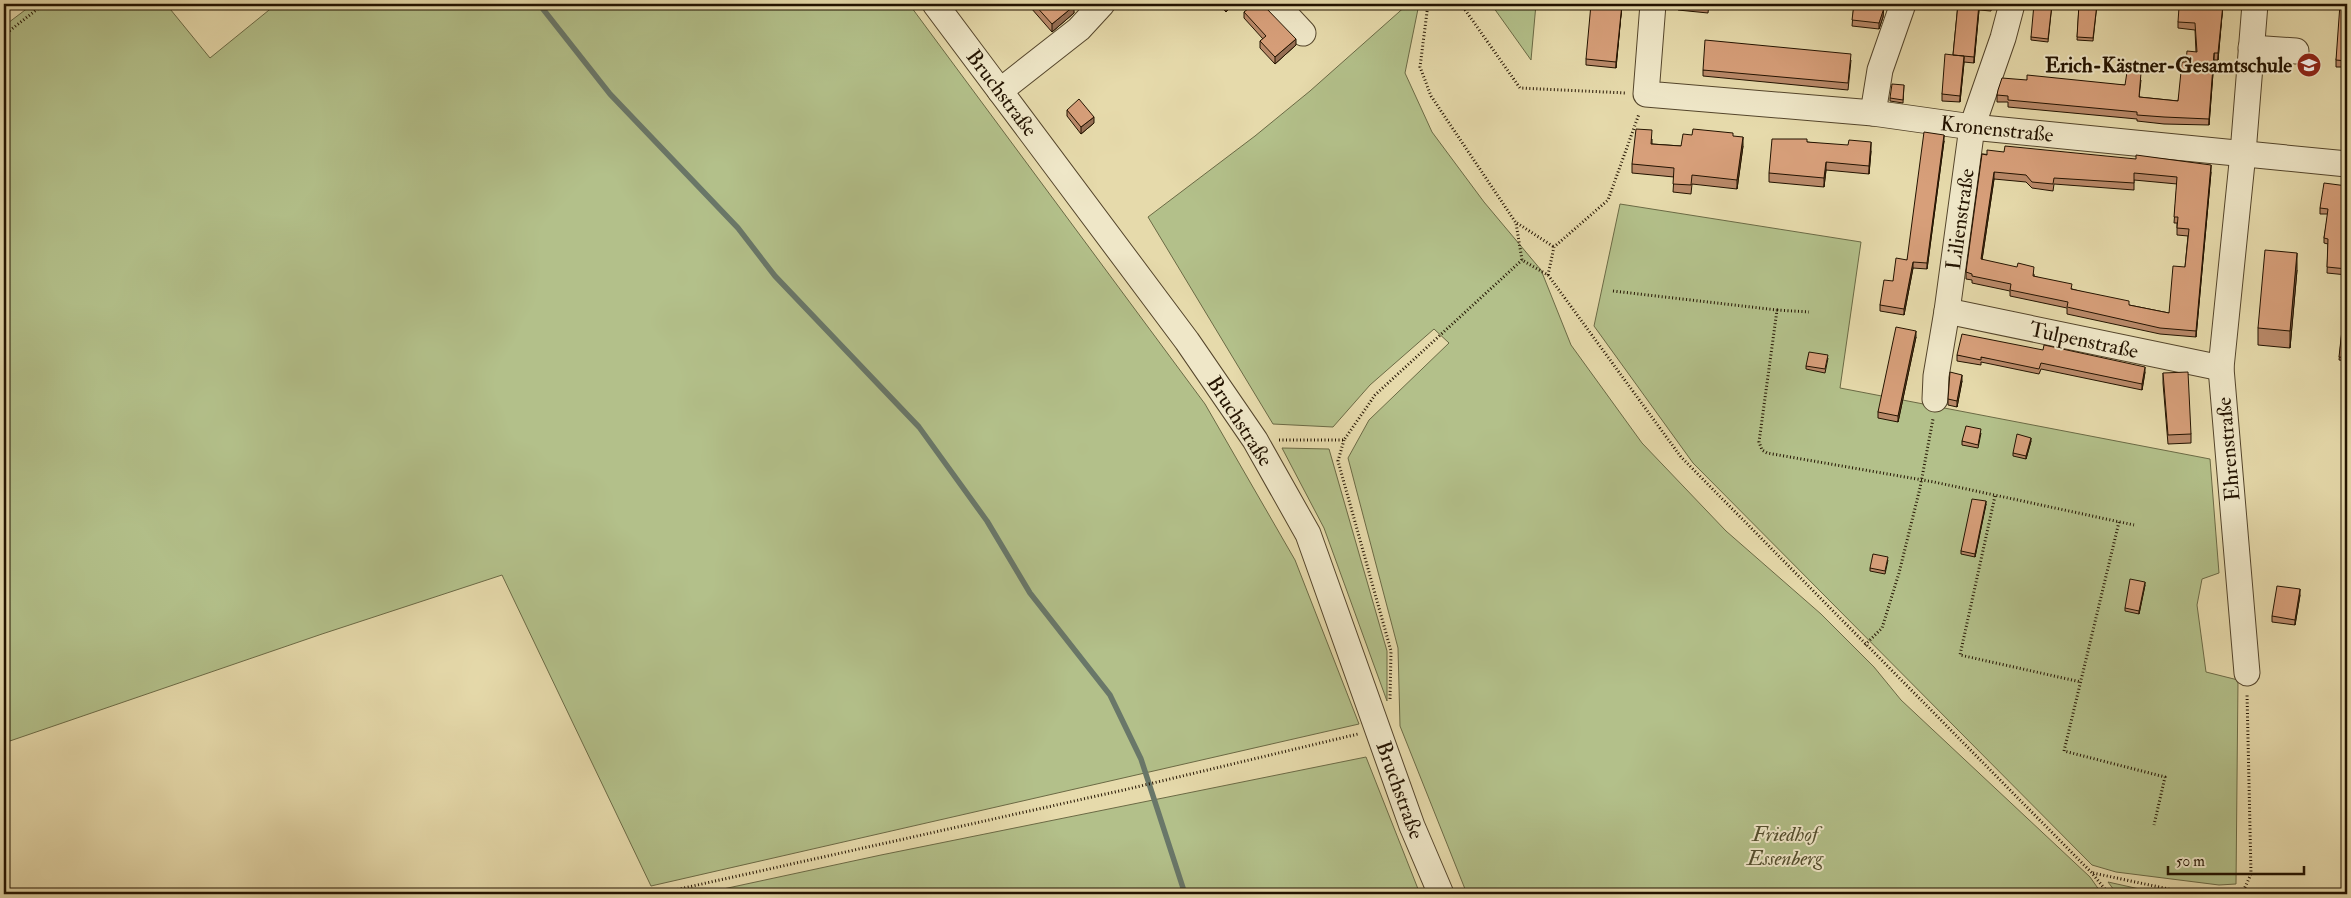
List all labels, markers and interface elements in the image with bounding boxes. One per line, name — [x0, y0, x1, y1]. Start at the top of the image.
street label: Bruchstraße — [960, 44, 1043, 142]
place label: Erich-Kästner-Gesamtschule — [2045, 52, 2292, 79]
school or university icon: Erich-Kästner-Gesamtschule — [2296, 52, 2322, 78]
street label: Kronenstraße — [1939, 110, 2055, 149]
street label: Lilienstraße — [1940, 167, 1981, 271]
street label: Tulpenstraße — [2027, 316, 2141, 365]
street label: Bruchstraße — [1200, 371, 1279, 472]
street label: Ehrenstraße — [2210, 396, 2246, 502]
street label: Bruchstraße — [1369, 737, 1430, 843]
park label: Friedhof Essenberg — [1745, 821, 1824, 872]
scale bar — [2168, 843, 2305, 875]
text: 50 m — [2176, 852, 2205, 871]

